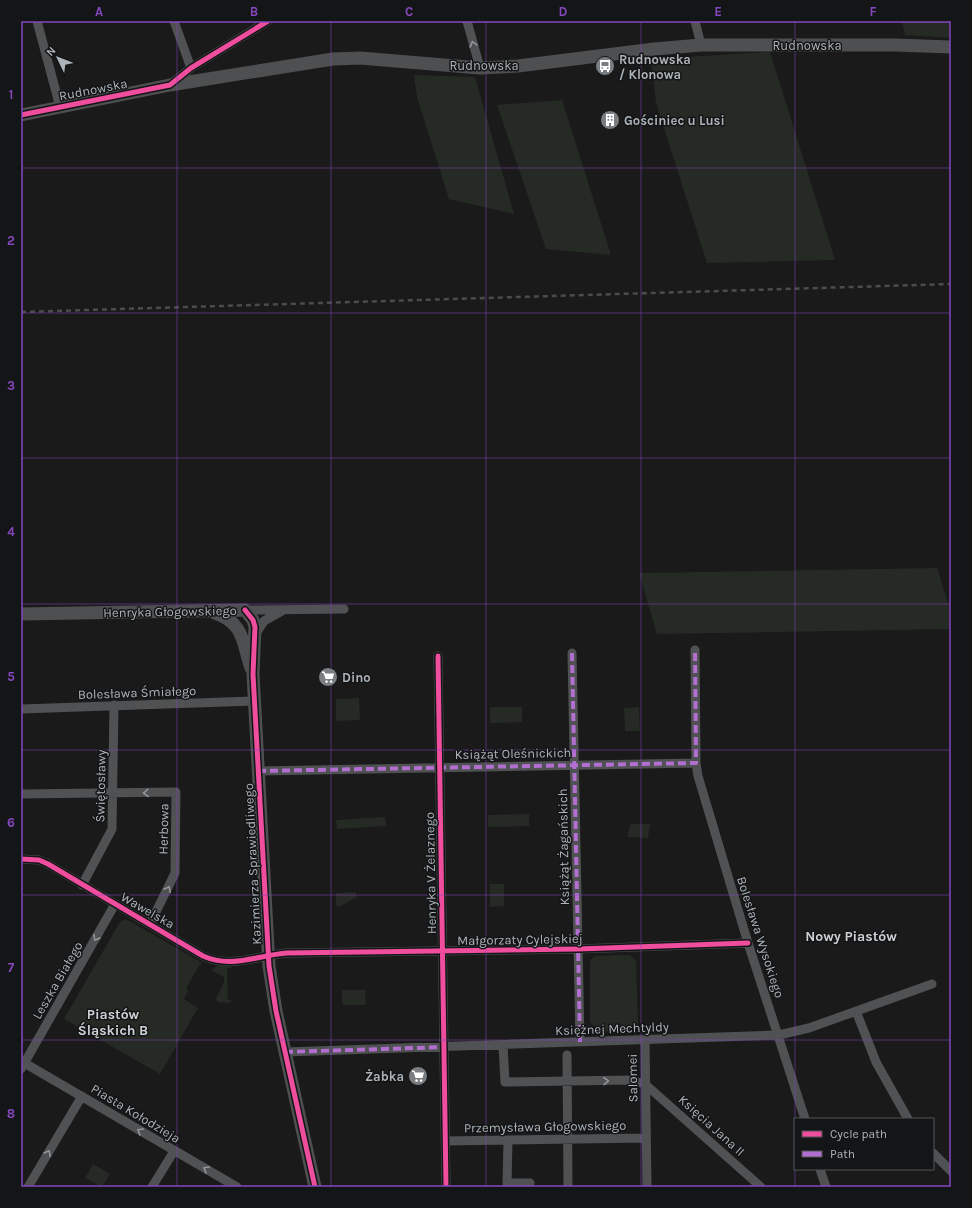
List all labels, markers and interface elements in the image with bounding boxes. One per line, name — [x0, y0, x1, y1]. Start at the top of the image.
text: A — [95, 4, 103, 19]
text: B — [250, 4, 258, 19]
text: C — [405, 4, 413, 19]
text: D — [559, 4, 568, 19]
text: E — [714, 4, 722, 19]
text: F — [869, 4, 877, 19]
north arrow — [38, 38, 78, 78]
street label: Rudnowska — [772, 38, 842, 53]
one-way arrow — [469, 41, 478, 48]
text: N — [44, 44, 58, 59]
place label: Rudnowska / Klonowa — [619, 52, 691, 82]
bus stop icon: Rudnowska / Klonowa — [594, 55, 616, 77]
street label: Rudnowska — [449, 58, 519, 73]
street label: Rudnowska — [58, 76, 128, 103]
text: 1 — [9, 87, 13, 102]
building icon: Gościniec u Lusi — [599, 109, 621, 131]
place label: Gościniec u Lusi — [624, 113, 725, 128]
text: 2 — [7, 233, 15, 248]
text: 3 — [7, 378, 15, 393]
text: 4 — [7, 524, 15, 539]
street label: Henryka Głogowskiego — [103, 603, 237, 620]
supermarket icon: Dino — [317, 666, 339, 688]
text: 5 — [7, 669, 15, 684]
place label: Dino — [342, 670, 371, 685]
street label: Bolesława Śmiałego — [77, 682, 197, 702]
street label: Książąt Oleśnickich — [454, 745, 572, 762]
street label: Świętosławy — [91, 749, 109, 823]
street label: Kazimierza Sprawiedliwego — [241, 783, 264, 945]
street label: Książąt Żagańskich — [555, 788, 572, 906]
one-way arrow — [143, 789, 149, 797]
street label: Herbowa — [156, 803, 171, 855]
street label: Henryka V Żelaznego — [422, 812, 439, 934]
text: 6 — [7, 815, 15, 830]
street label: Bolesława Wysokiego — [734, 875, 787, 1000]
one-way arrow — [163, 886, 170, 894]
street label: Wawelska — [118, 889, 177, 932]
district label: Nowy Piastów — [805, 928, 897, 945]
street label: Małgorzaty Cylejskiej — [457, 931, 583, 948]
one-way arrow — [93, 934, 100, 941]
street label: Leszka Białego — [29, 939, 86, 1022]
text: 7 — [8, 960, 15, 975]
district label: Piastów Śląskich B — [78, 1006, 148, 1039]
street label: Księżnej Mechtyldy — [555, 1019, 669, 1038]
street label: Salomei — [625, 1054, 640, 1102]
supermarket icon: Żabka — [407, 1065, 429, 1087]
place label: Żabka — [365, 1068, 404, 1084]
one-way arrow — [603, 1077, 609, 1085]
street label: Piasta Kołodzieja — [88, 1081, 183, 1146]
street label: Księcia Jana II — [675, 1092, 748, 1159]
text: 8 — [7, 1106, 15, 1121]
street label: Przemysława Głogowskiego — [464, 1118, 626, 1135]
legend — [794, 1118, 934, 1170]
text: Cycle path — [830, 1127, 887, 1141]
one-way arrow — [137, 1128, 144, 1135]
text: Path — [830, 1147, 855, 1161]
one-way arrow — [44, 1150, 51, 1157]
one-way arrow — [203, 1166, 210, 1173]

